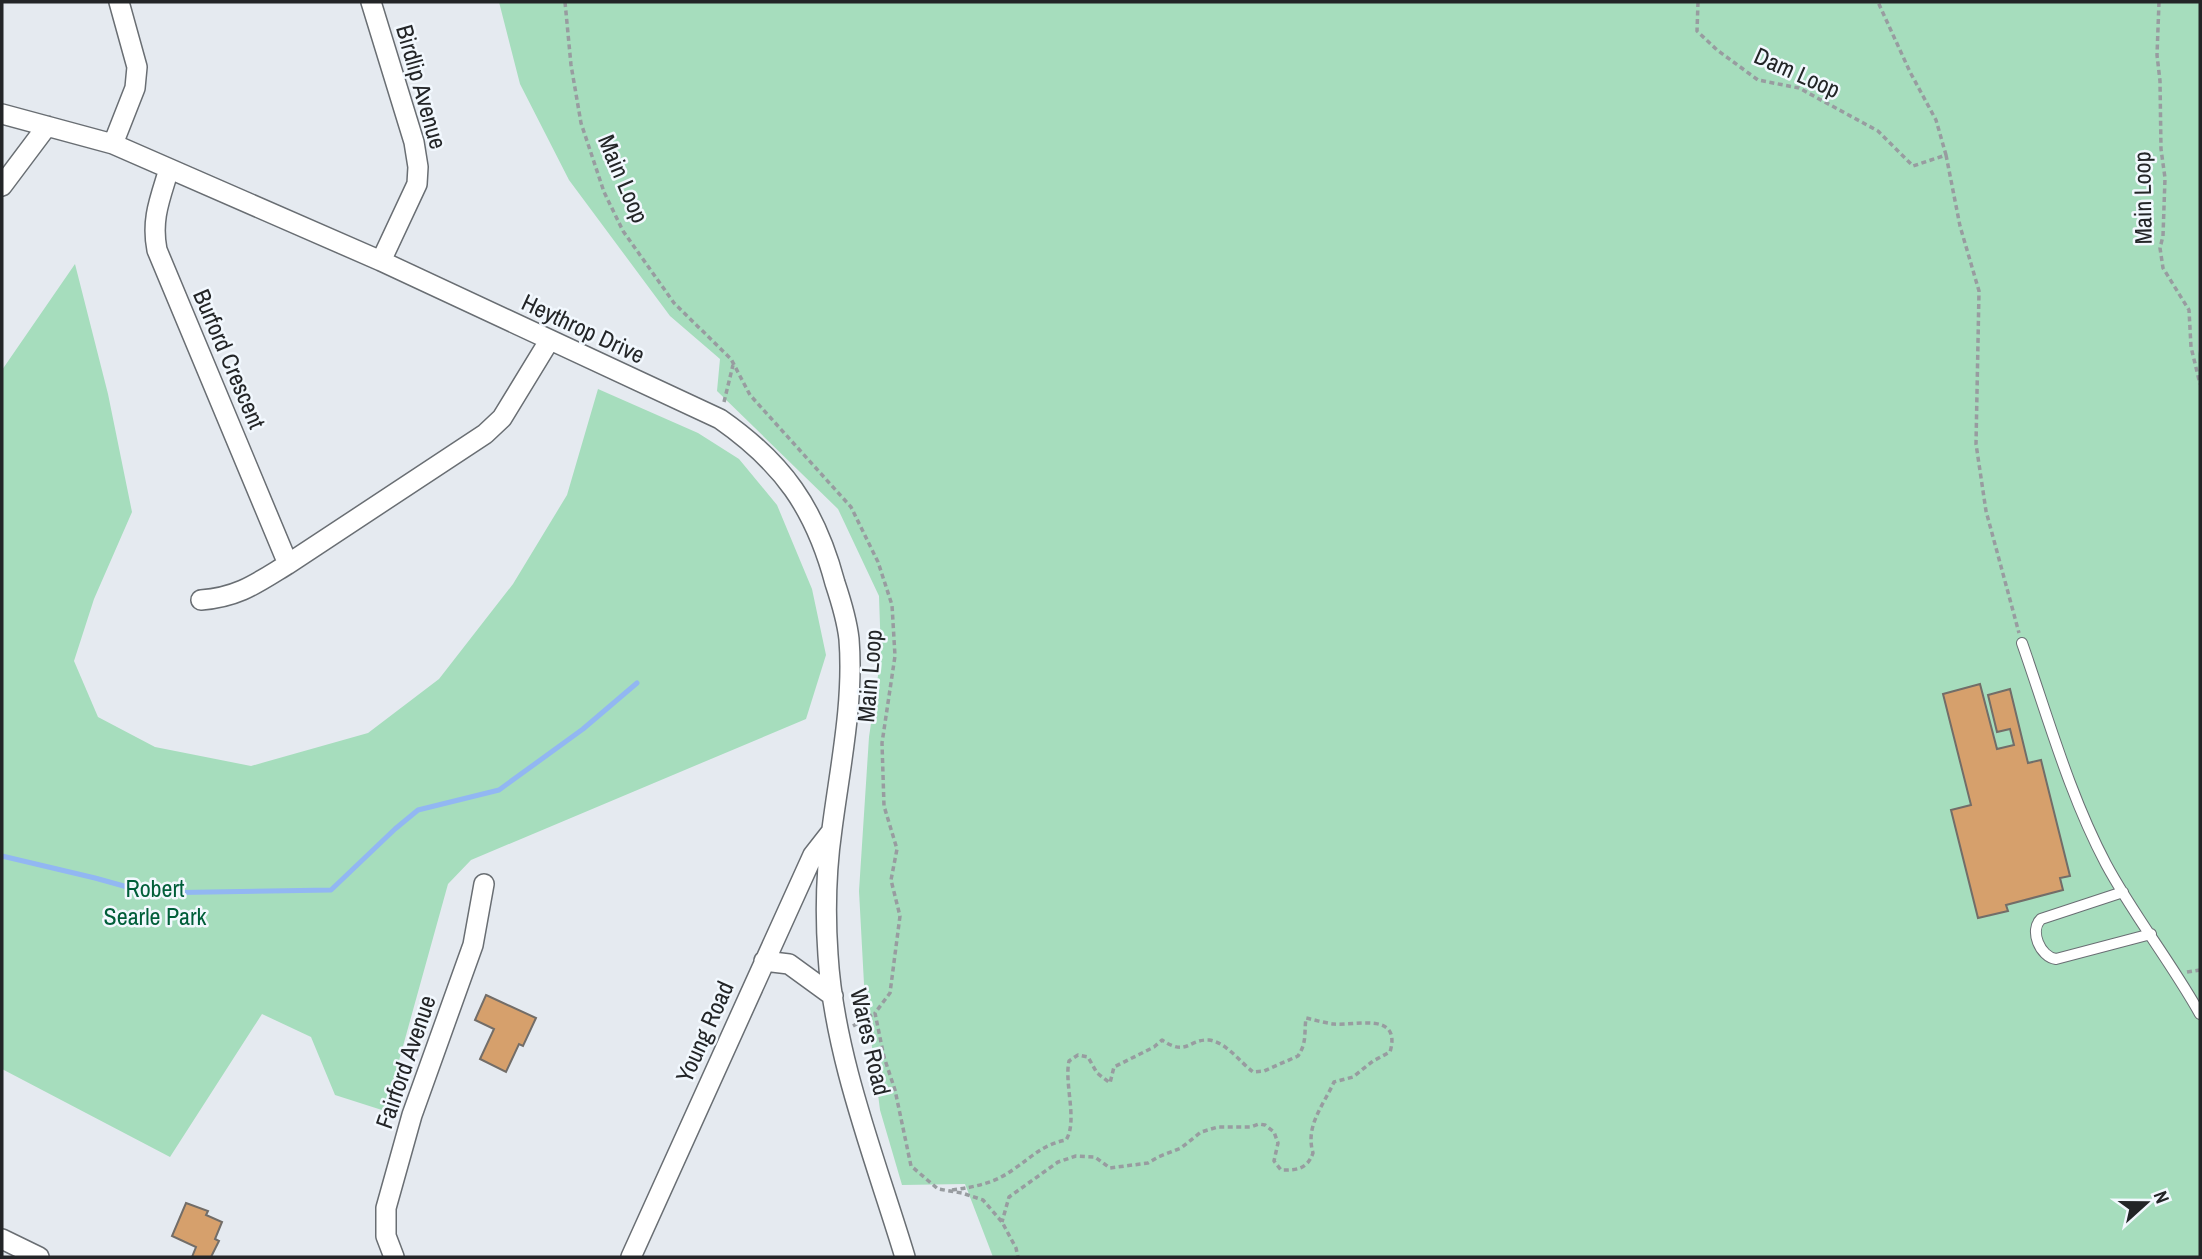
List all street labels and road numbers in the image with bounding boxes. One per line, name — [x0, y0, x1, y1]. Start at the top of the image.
street label: Birdlip Avenue — [389, 21, 455, 153]
street label: Dam Loop — [1749, 39, 1845, 105]
street label: Main Loop — [591, 130, 657, 228]
street label: Main Loop — [2125, 151, 2159, 245]
street label: Burford Crescent — [186, 284, 274, 434]
street label: Heythrop Drive — [517, 286, 650, 371]
street label: Main Loop — [849, 628, 889, 724]
street label: Young Road — [668, 976, 741, 1087]
street label: Wares Road — [843, 985, 899, 1098]
street label: Fairford Avenue — [367, 991, 443, 1132]

